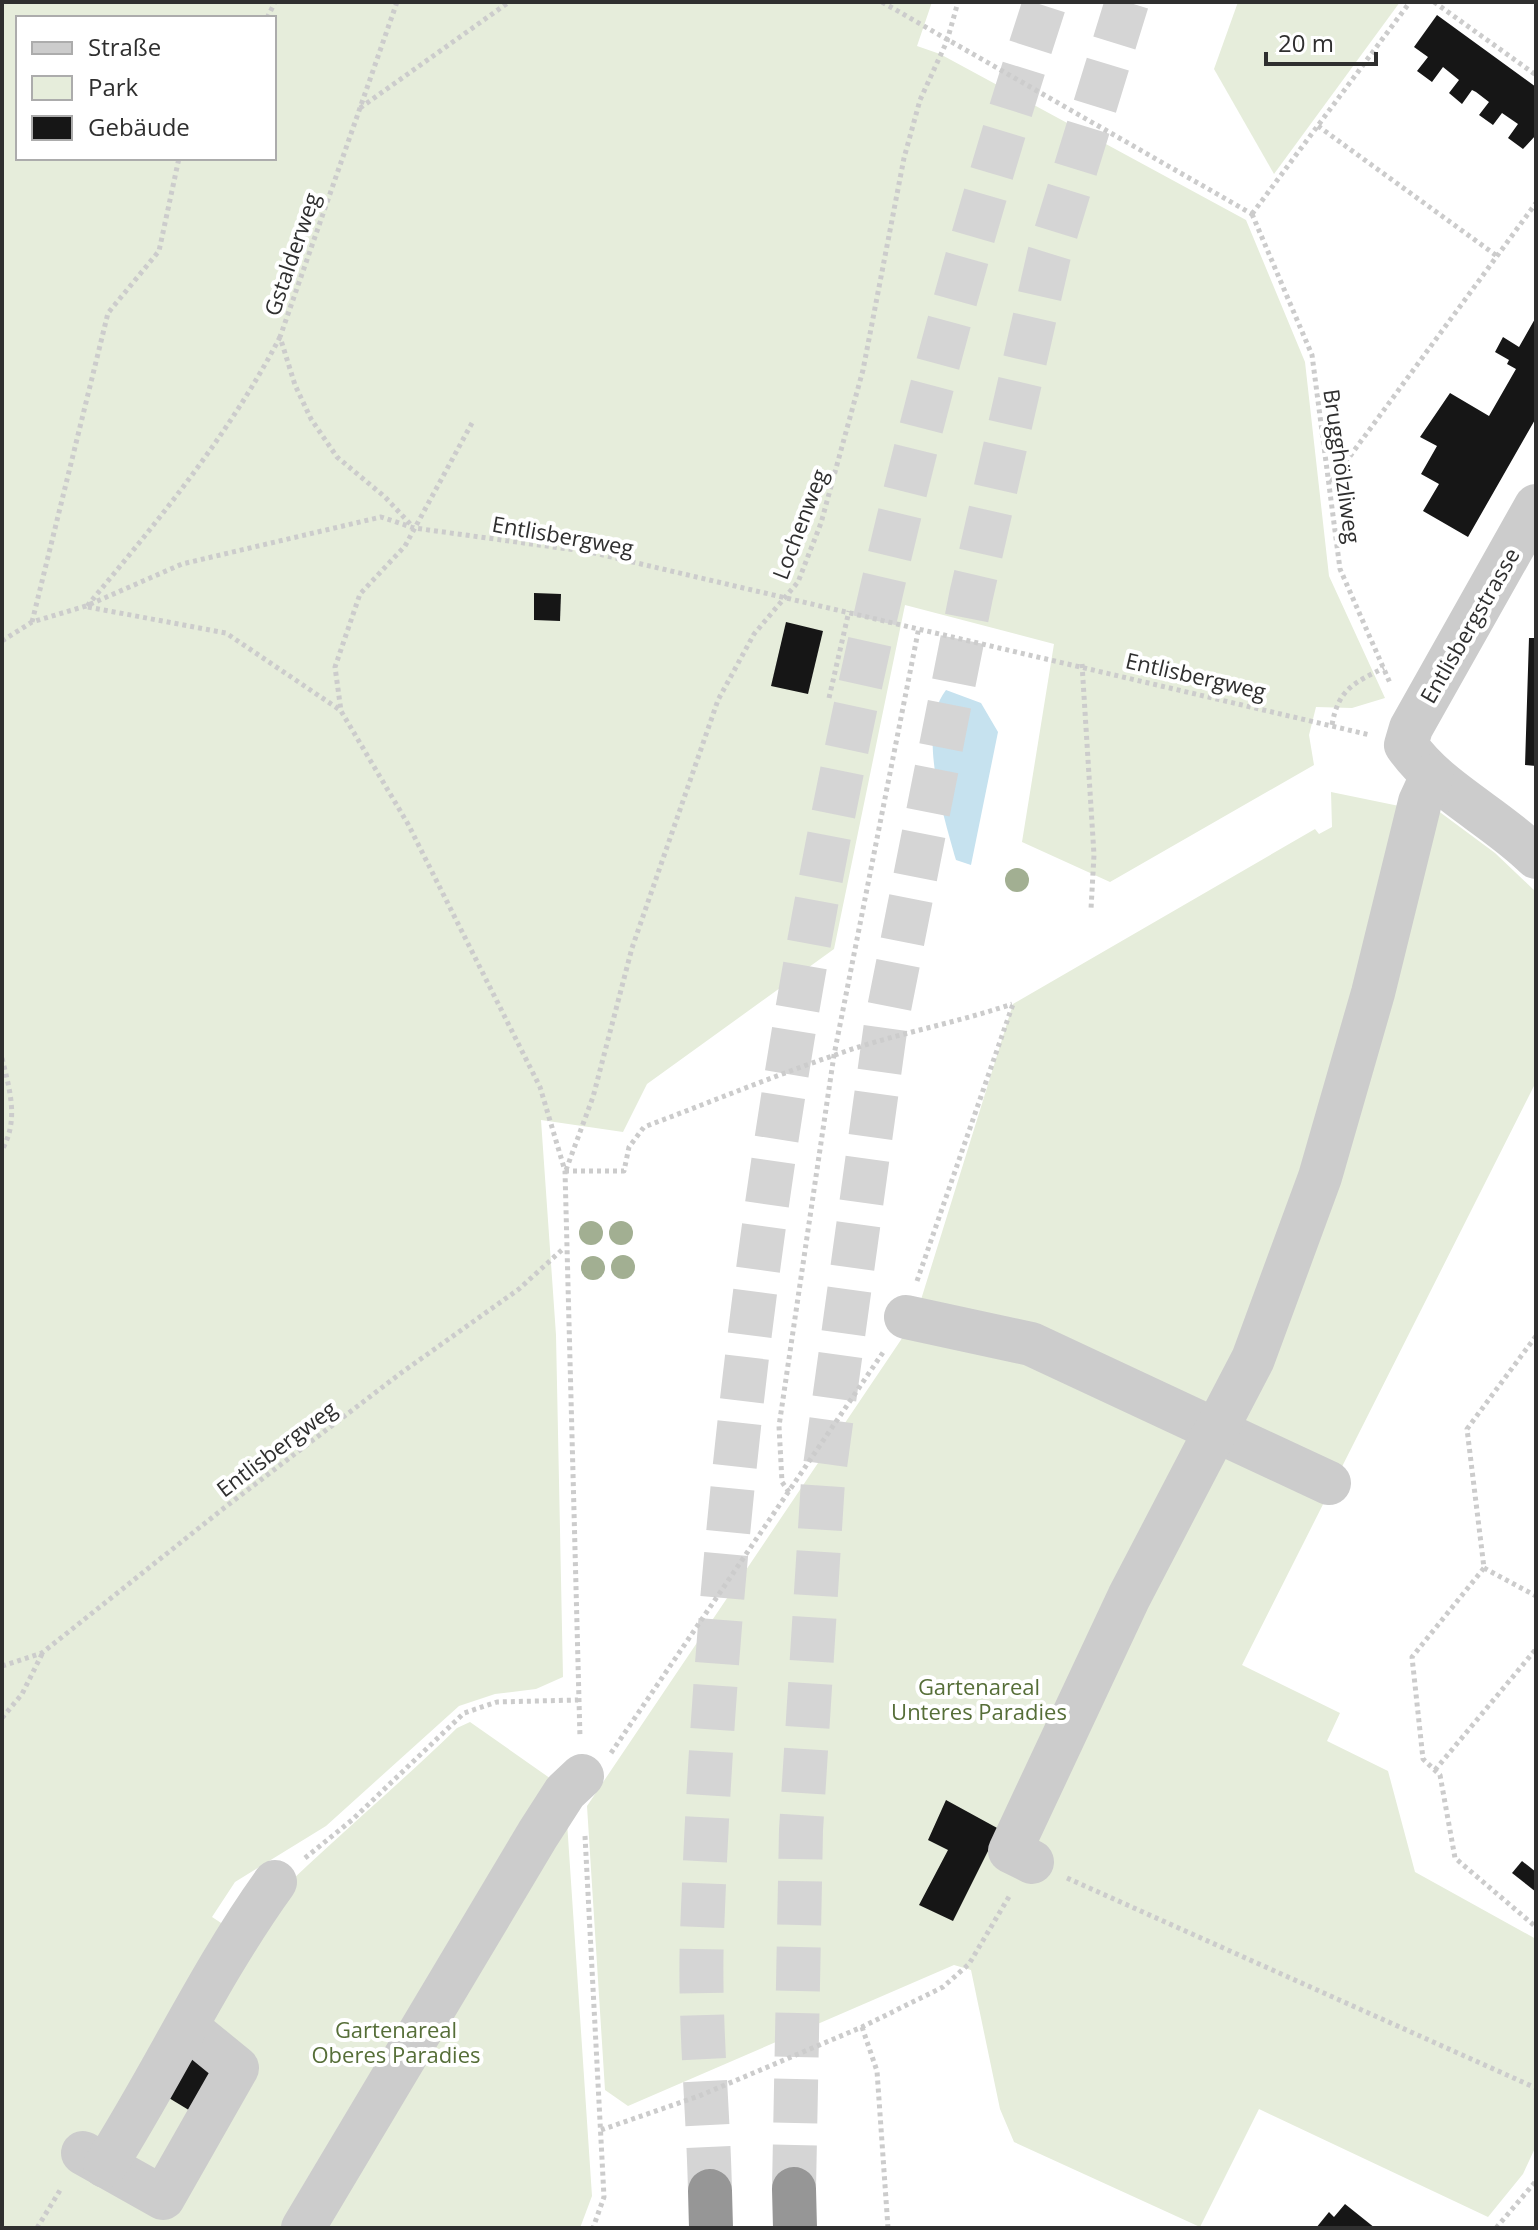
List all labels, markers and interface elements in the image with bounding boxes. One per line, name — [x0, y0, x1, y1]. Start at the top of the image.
legend — [16, 16, 276, 160]
scale bar — [1266, 16, 1376, 66]
text: 20 m — [1278, 26, 1334, 59]
text: Straße — [88, 30, 161, 63]
text: Park — [88, 70, 139, 103]
text: Gebäude — [88, 110, 190, 143]
street label: Gstalderweg — [256, 188, 326, 320]
street label: Brugghölzliweg — [1317, 387, 1369, 545]
street label: Lochenweg — [764, 464, 834, 584]
street label: Entlisbergweg — [490, 508, 636, 562]
street label: Entlisbergstrasse — [1412, 542, 1526, 708]
street label: Entlisbergweg — [1123, 644, 1269, 706]
street label: Entlisbergweg — [210, 1393, 342, 1503]
park label: Gartenareal Unteres Paradies — [891, 1671, 1067, 1726]
park label: Gartenareal Oberes Paradies — [312, 2014, 481, 2069]

